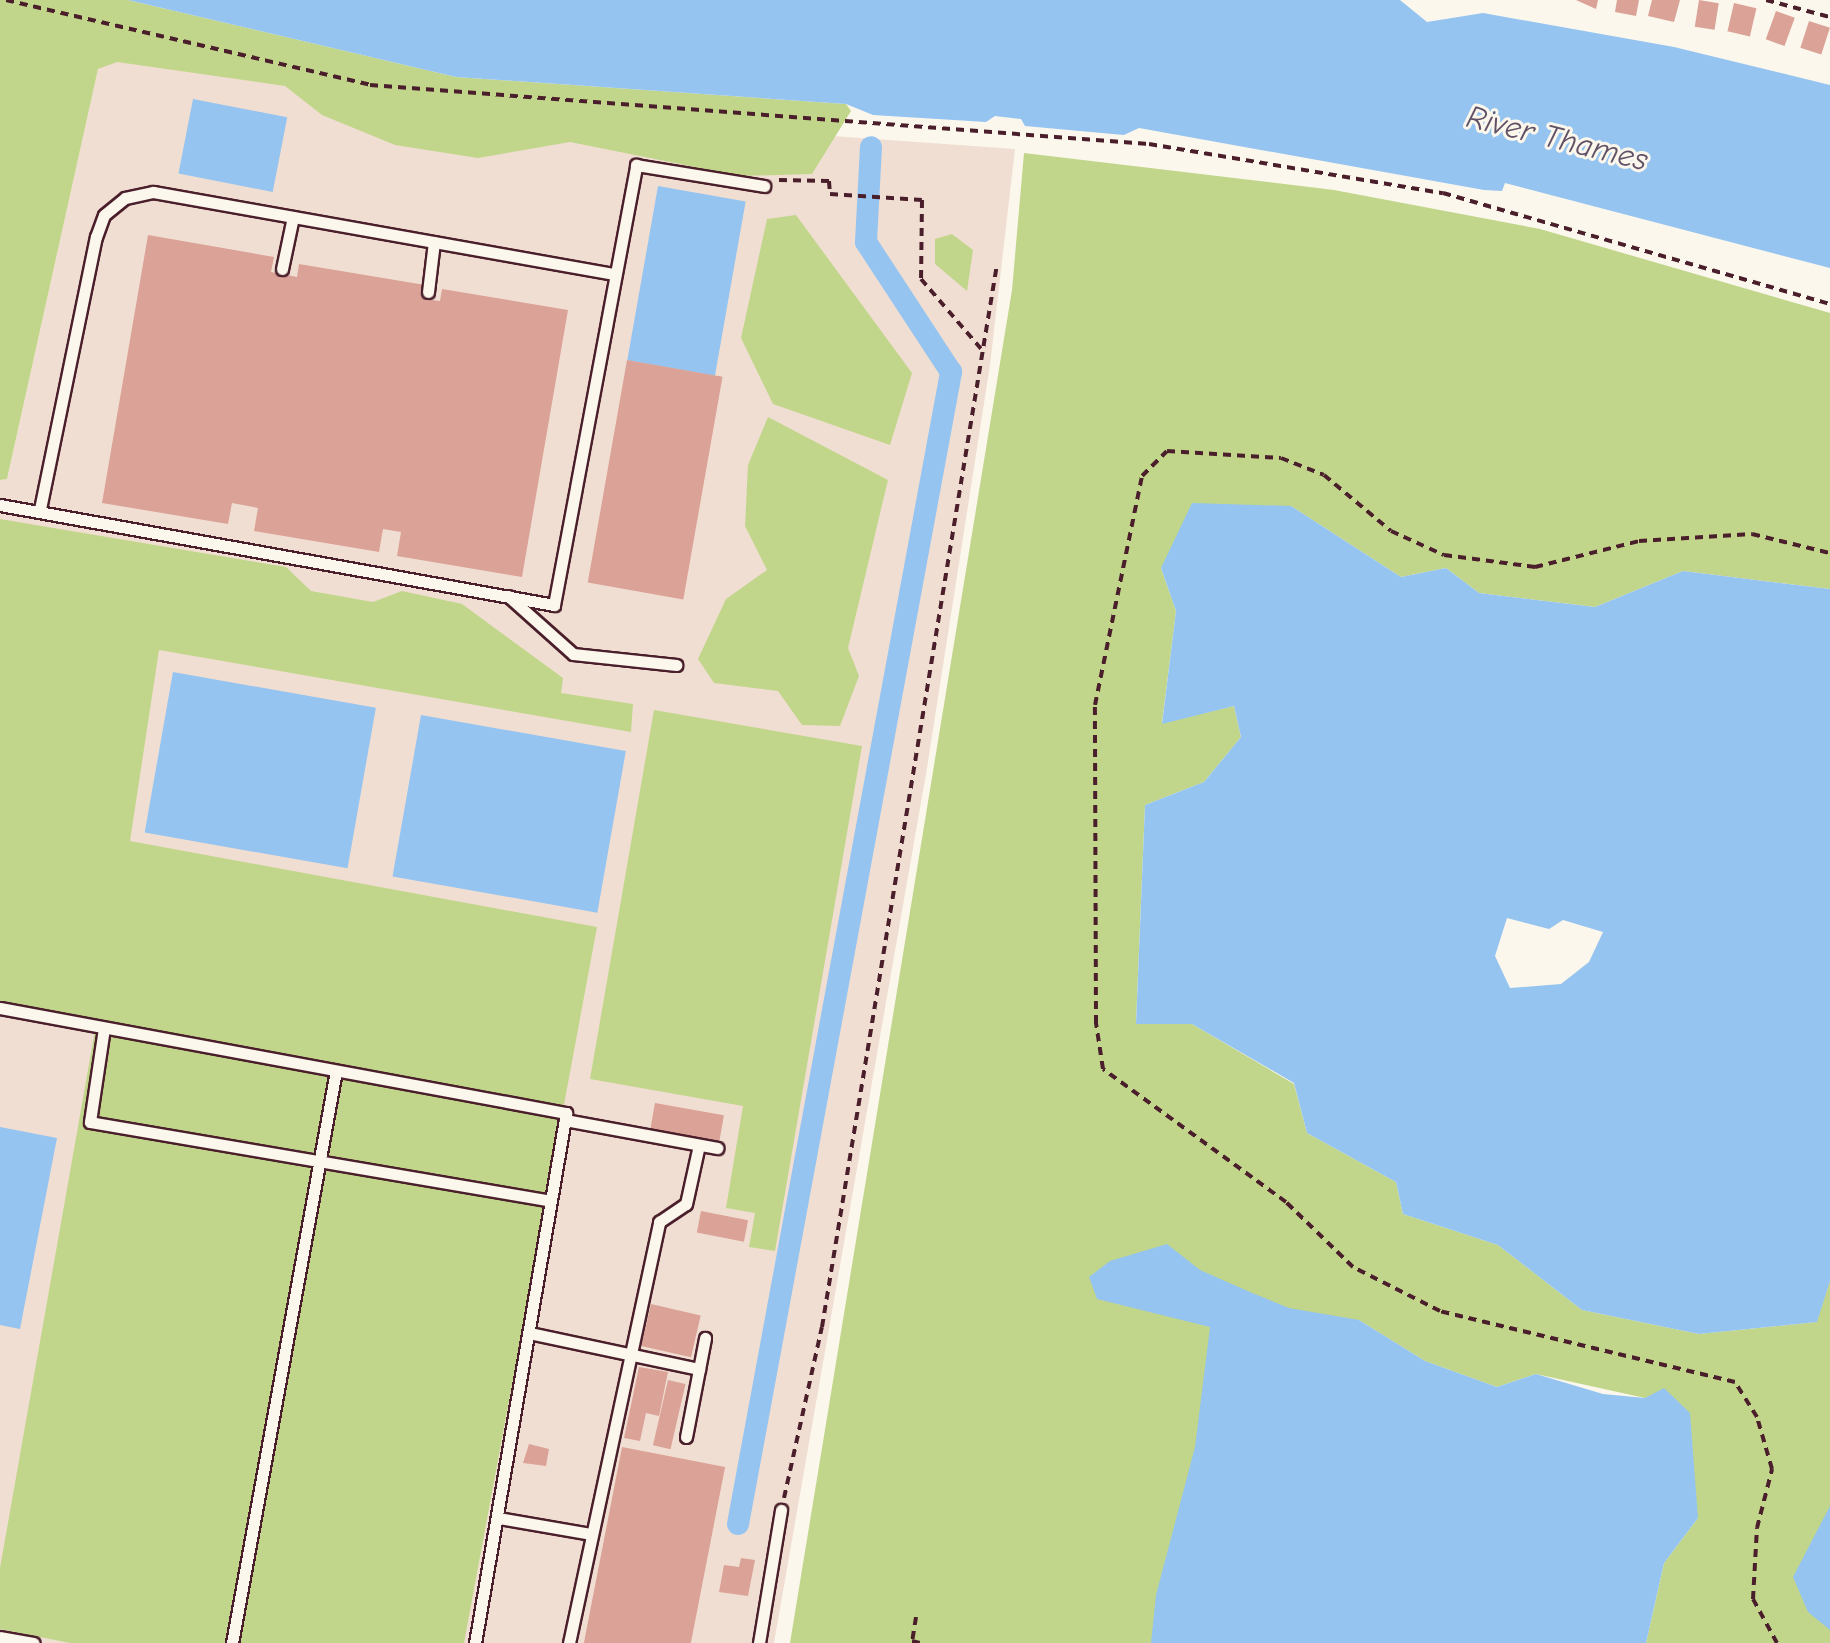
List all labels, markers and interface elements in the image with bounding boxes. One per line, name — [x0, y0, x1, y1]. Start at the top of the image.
water label: River Thames — [1462, 98, 1652, 180]

